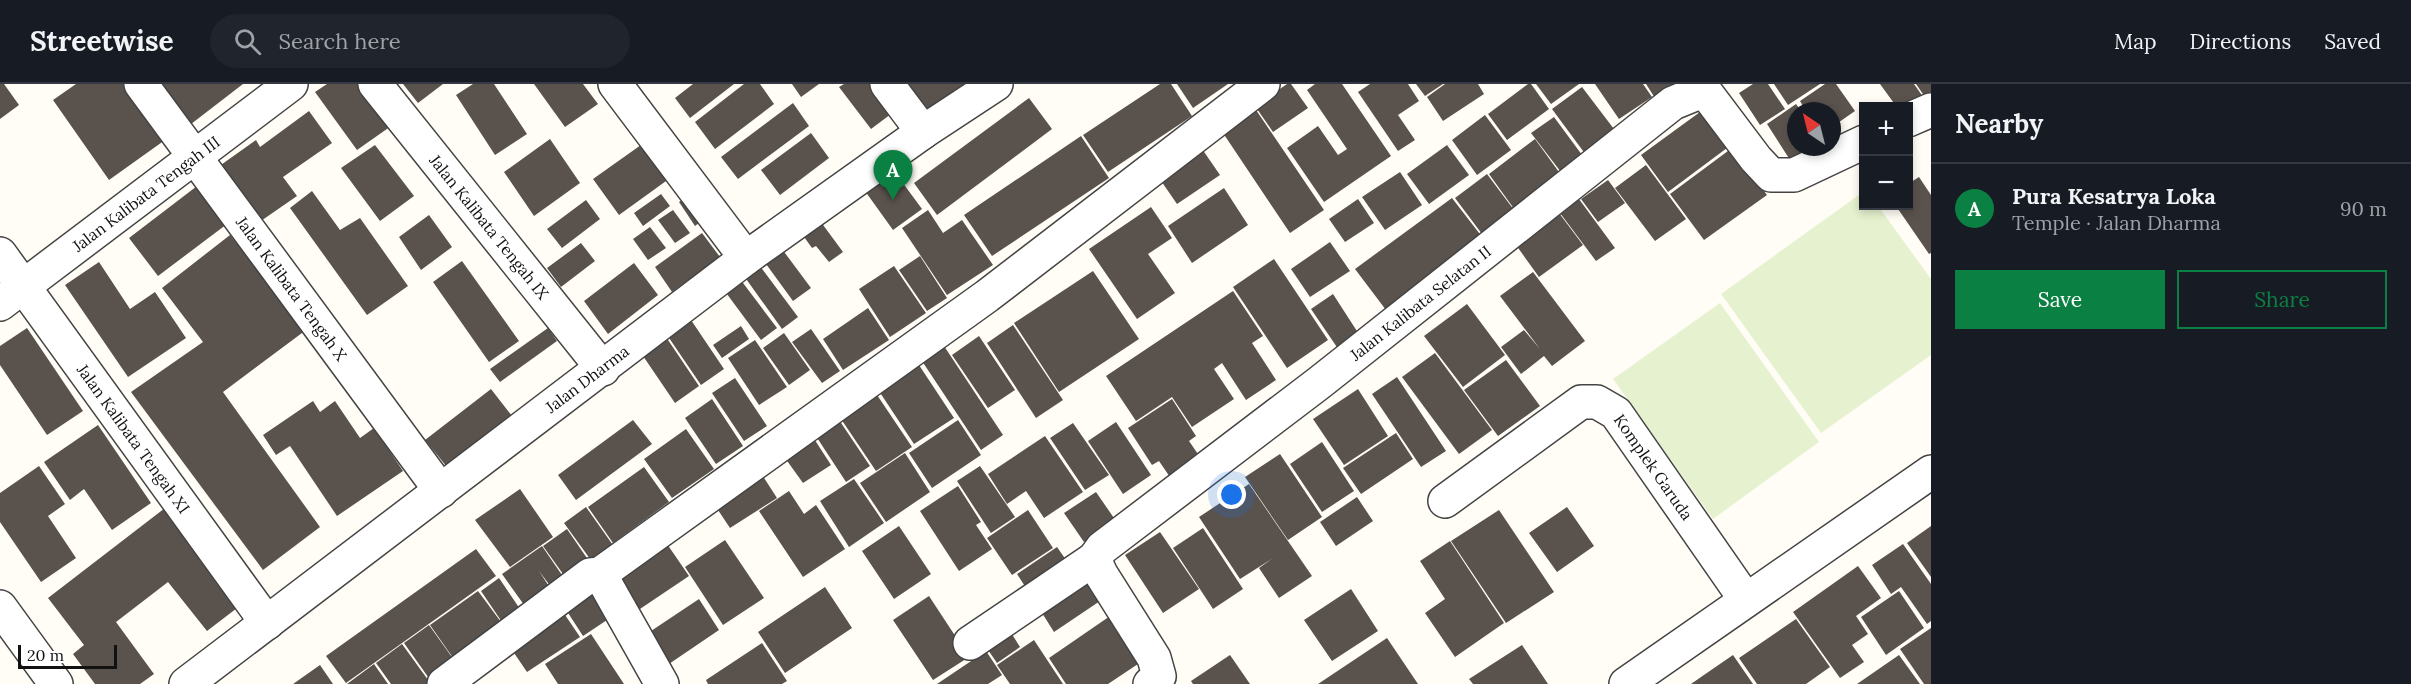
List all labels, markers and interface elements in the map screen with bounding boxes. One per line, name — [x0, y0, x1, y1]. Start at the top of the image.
search box — [210, 14, 630, 68]
text: Streetwise — [30, 23, 174, 59]
icon: search — [231, 25, 264, 58]
text: Search here — [279, 27, 401, 55]
text: Map — [2114, 28, 2157, 55]
text: Directions — [2190, 28, 2291, 55]
text: Saved — [2324, 28, 2381, 55]
north arrow — [1787, 102, 1841, 156]
map controls — [1859, 102, 1913, 210]
button: + — [1859, 102, 1913, 156]
text: Nearby — [1955, 107, 2043, 140]
street label: Jalan Kalibata Tengah III — [67, 131, 224, 256]
street label: Jalan Kalibata Tengah IX — [425, 150, 554, 304]
pin: A — [874, 150, 912, 200]
button: − — [1859, 156, 1913, 210]
text: Pura Kesatrya Loka — [2012, 182, 2216, 210]
text: A — [1968, 196, 1981, 221]
text: 90 m — [2340, 196, 2387, 221]
text: Temple · Jalan Dharma — [2012, 210, 2221, 235]
street label: Jalan Kalibata Tengah X — [231, 212, 352, 365]
street label: Jalan Kalibata Selatan II — [1345, 241, 1495, 365]
button: Save — [1955, 270, 2165, 329]
button: Share — [2177, 270, 2387, 329]
street label: Jalan Dharma — [541, 341, 633, 418]
street label: Jalan Kalibata Tengah XI — [72, 359, 194, 517]
street label: Komplek Garuda — [1610, 410, 1697, 524]
your location — [1217, 480, 1246, 509]
scale bar — [18, 642, 117, 670]
text: 20 m — [27, 645, 64, 665]

